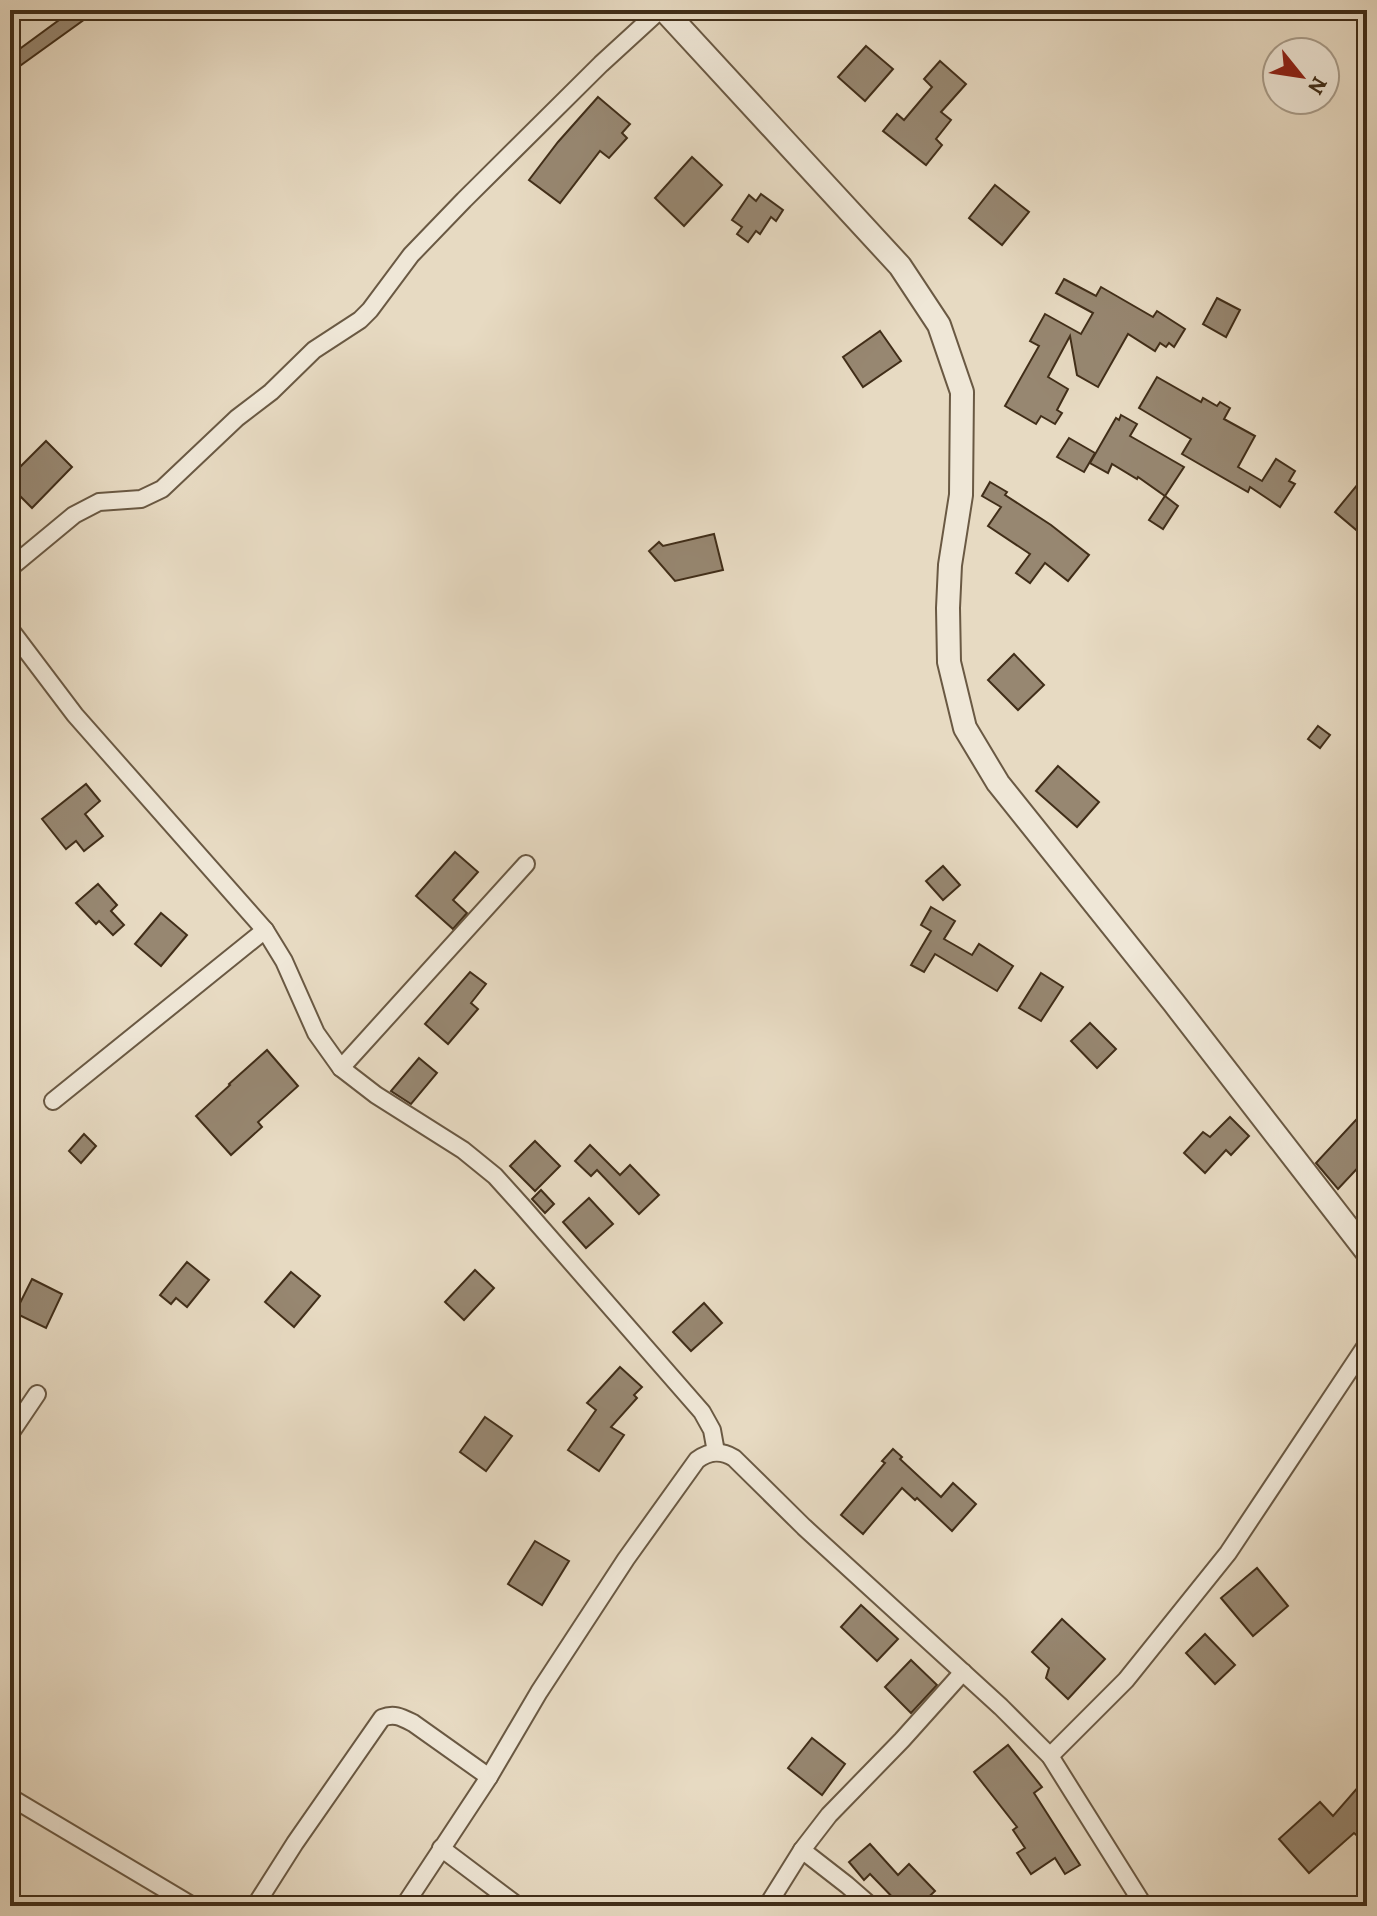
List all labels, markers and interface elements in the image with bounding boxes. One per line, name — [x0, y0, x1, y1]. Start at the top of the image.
north arrow — [1261, 36, 1341, 116]
text: N — [1300, 71, 1334, 100]

